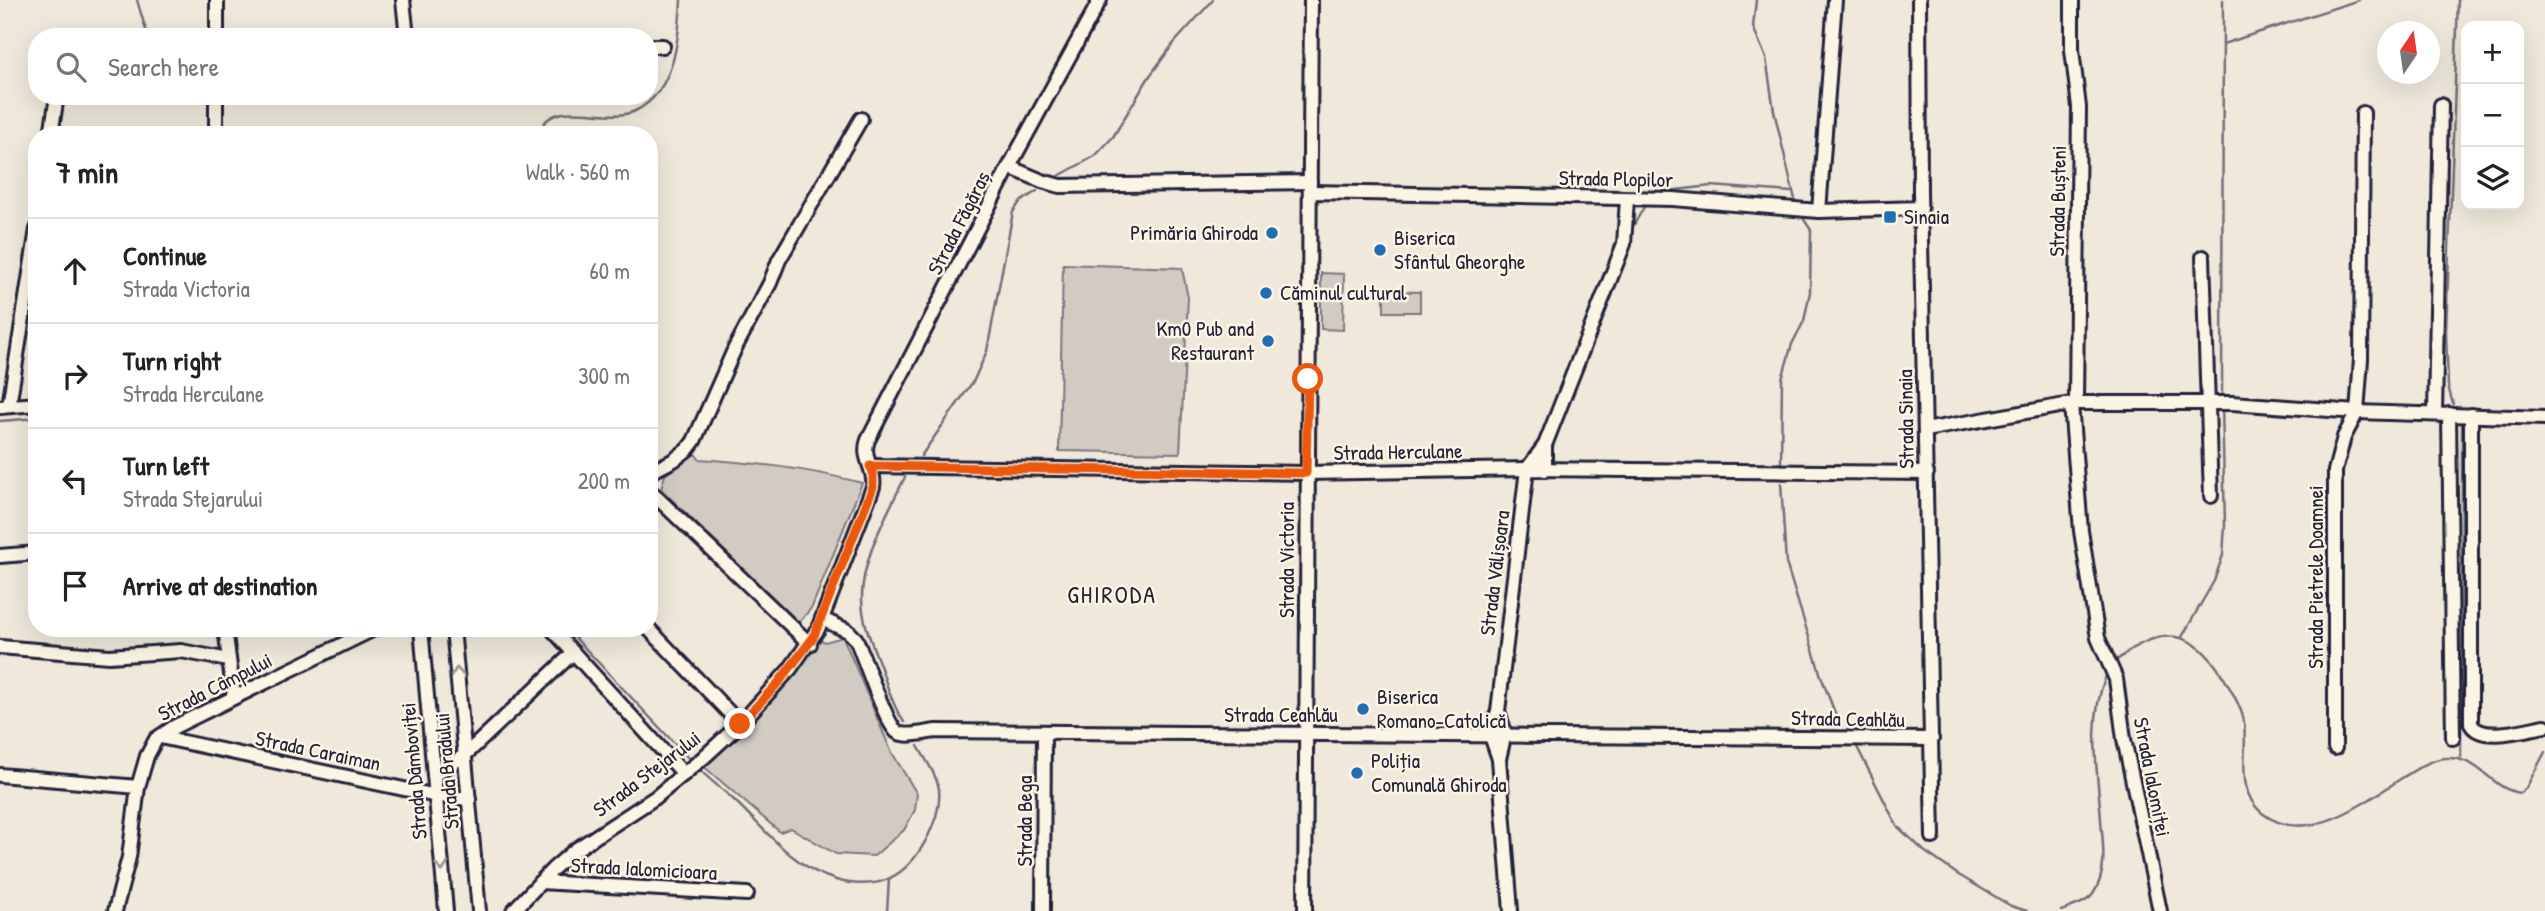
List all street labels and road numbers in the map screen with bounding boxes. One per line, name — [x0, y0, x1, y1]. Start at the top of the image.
street label: Strada Bușteni — [2042, 145, 2073, 257]
street label: Strada Plopilor — [1559, 163, 1673, 194]
street label: Strada Făgăraș — [920, 166, 997, 279]
street label: Strada Sinaia — [1890, 369, 1921, 469]
street label: Strada Herculane — [1333, 436, 1463, 467]
street label: Strada Pietrele Doamnei — [2301, 485, 2330, 669]
street label: Strada Victoria — [1272, 502, 1301, 618]
street label: Strada Vălișoara — [1472, 509, 1517, 637]
street label: Strada Câmpului — [153, 645, 277, 728]
street label: Strada Ceahlău — [1224, 700, 1338, 729]
street label: Strada Dâmboviței — [393, 701, 434, 841]
street label: Strada Ceahlău — [1791, 703, 1906, 734]
street label: Strada Bradului — [427, 712, 466, 830]
street label: Strada Ialomiței — [2127, 715, 2178, 839]
street label: Strada Caraiman — [253, 723, 383, 778]
street label: Strada Stejarului — [587, 724, 707, 824]
street label: Strada Bega — [1010, 775, 1039, 867]
street label: Strada Ialomicioara — [570, 850, 718, 887]

